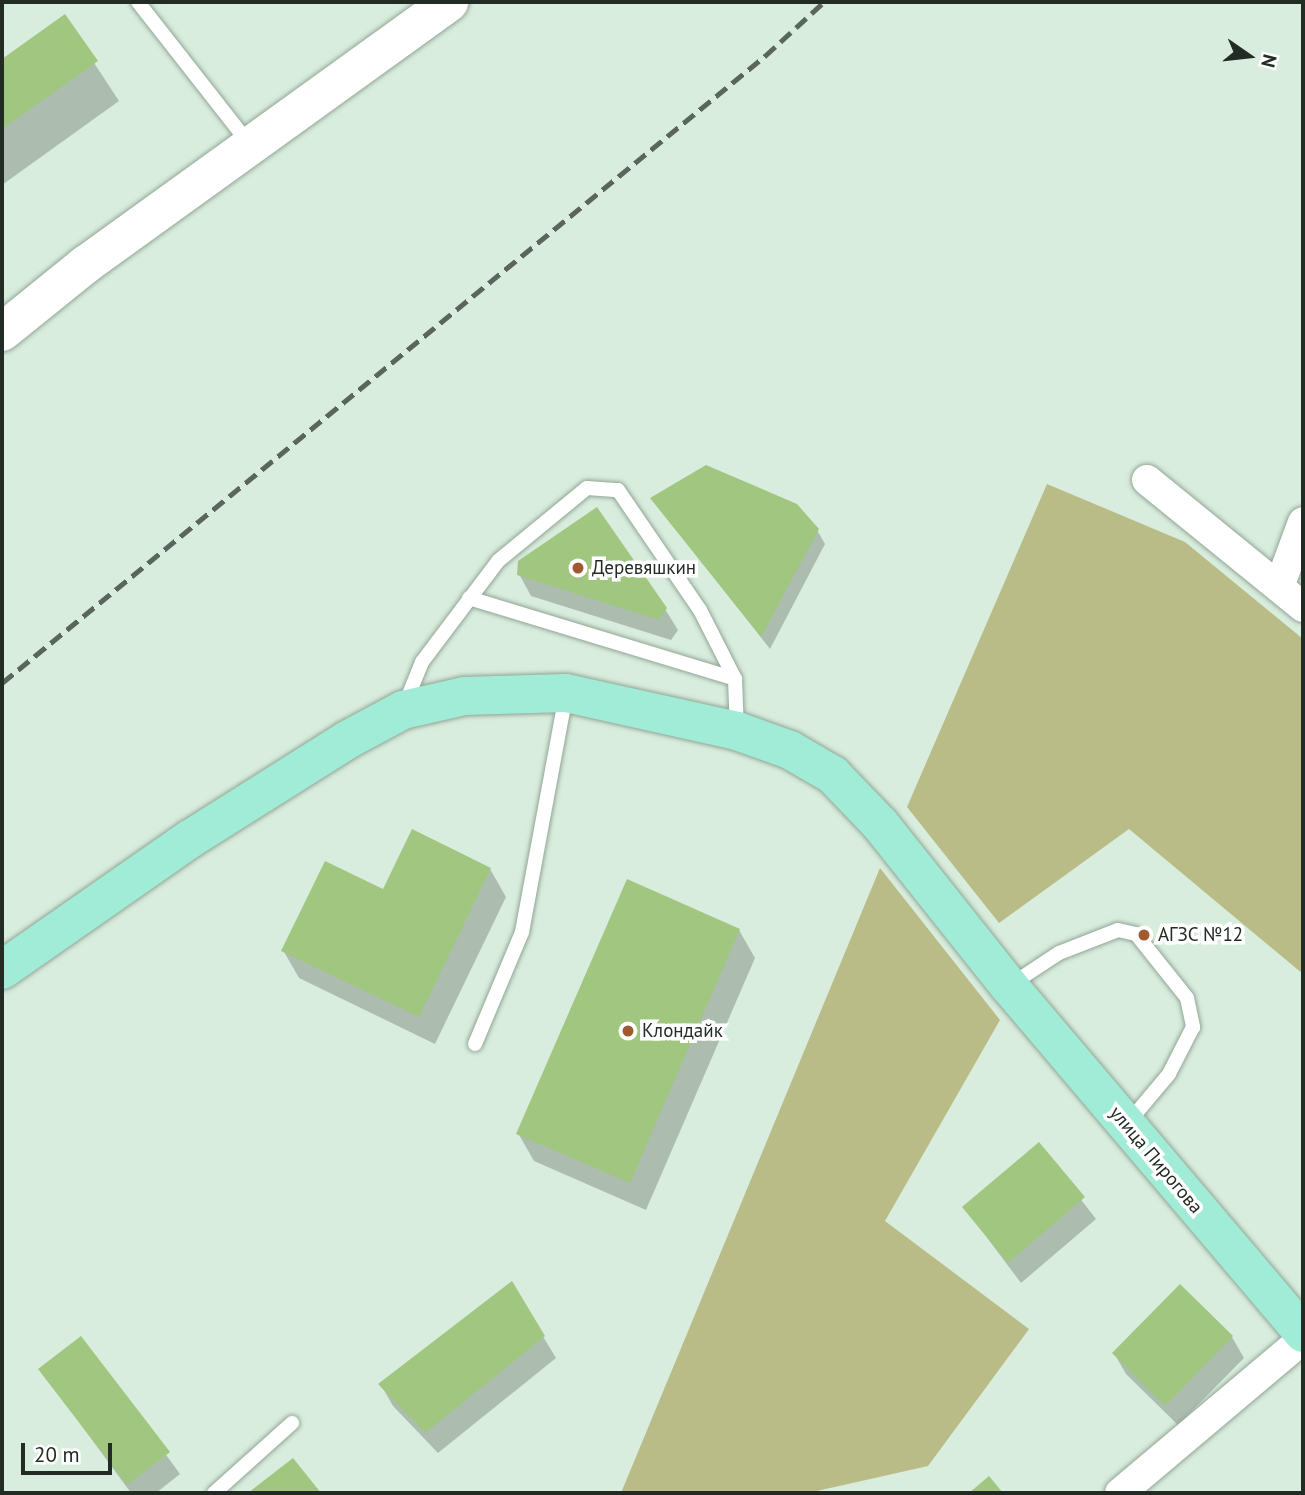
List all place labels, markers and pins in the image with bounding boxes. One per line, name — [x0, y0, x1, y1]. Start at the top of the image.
place label: Деревяшкин — [592, 557, 696, 579]
marker: Деревяшкин — [570, 560, 586, 576]
place label: АГЗС №12 — [1158, 924, 1244, 946]
marker: АГЗС №12 — [1136, 927, 1152, 943]
place label: Клондайк — [642, 1020, 723, 1042]
marker: Клондайк — [620, 1023, 636, 1039]

